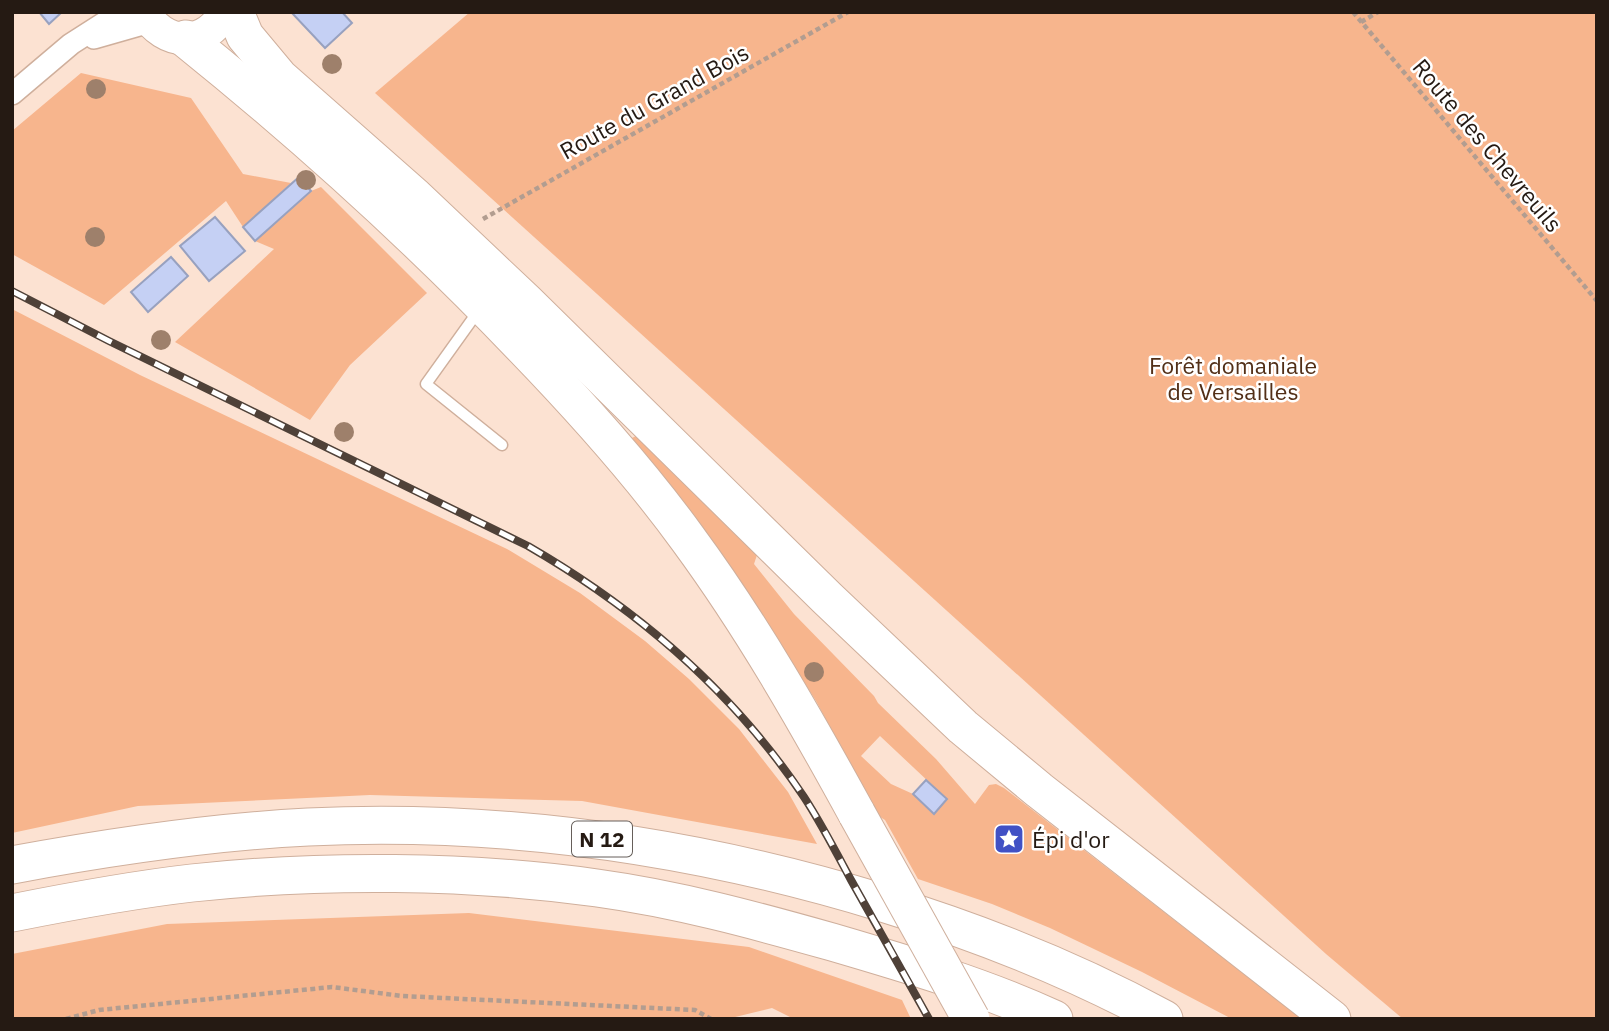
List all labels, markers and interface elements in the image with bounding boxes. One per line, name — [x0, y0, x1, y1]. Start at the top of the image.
street label: Route du Grand Bois — [554, 37, 754, 165]
street label: Route des Chevreuils — [1407, 52, 1569, 238]
park label: Forêt domaniale de Versailles — [1149, 350, 1317, 406]
road number: N 12 — [572, 822, 632, 856]
place icon: Épi d'or — [992, 822, 1026, 856]
place label: Épi d'or — [1032, 824, 1110, 854]

